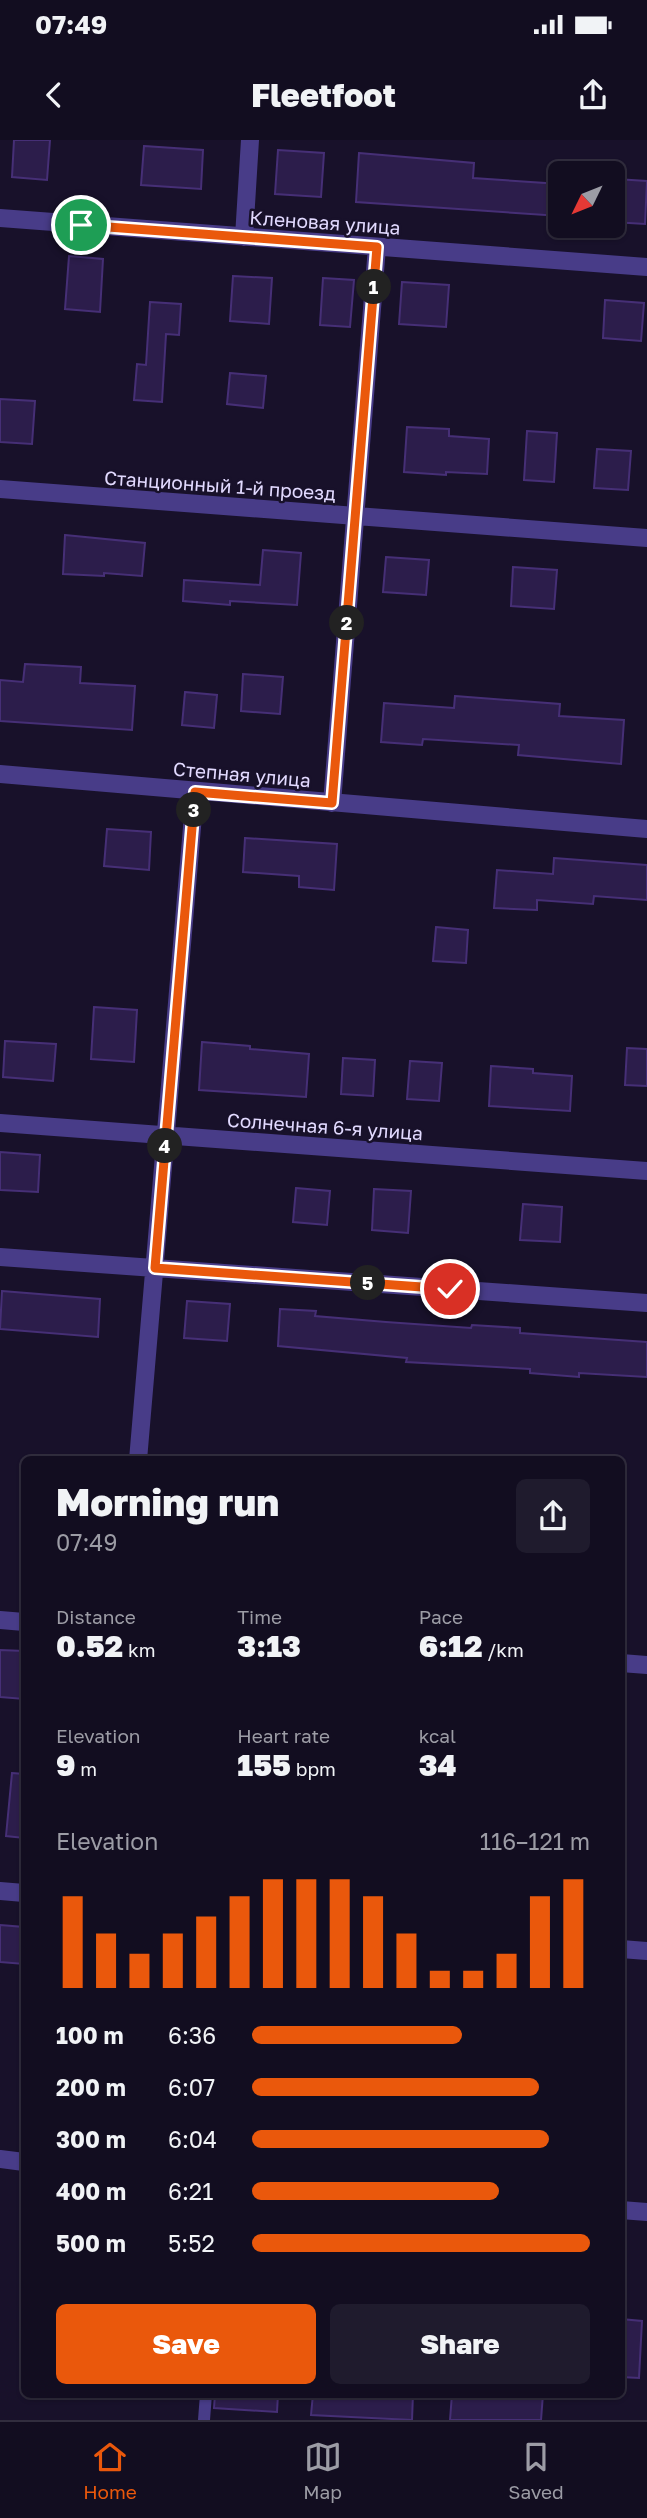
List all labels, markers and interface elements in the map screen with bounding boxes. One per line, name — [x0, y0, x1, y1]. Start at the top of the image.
text: 07:49 — [35, 9, 107, 40]
icon: back — [35, 76, 73, 114]
text: Fleetfoot — [251, 76, 396, 114]
icon: share — [574, 76, 612, 114]
north arrow — [548, 161, 625, 238]
map controls — [548, 161, 625, 238]
pin — [51, 195, 111, 255]
street label: Кленовая улица — [249, 205, 401, 239]
icon: arrive — [62, 206, 100, 244]
pin: 1 — [356, 270, 392, 304]
text: 1 — [369, 275, 378, 298]
street label: Станционный 1-й проезд — [103, 465, 337, 505]
pin: 2 — [330, 606, 364, 640]
text: 2 — [341, 611, 352, 634]
street label: Степная улица — [172, 757, 312, 791]
pin: 3 — [176, 792, 212, 828]
text: 3 — [188, 798, 199, 821]
street label: Солнечная 6-я улица — [226, 1108, 424, 1144]
pin: 4 — [148, 1128, 182, 1164]
text: 4 — [159, 1134, 170, 1157]
pin — [420, 1259, 480, 1319]
pin: 5 — [350, 1266, 386, 1300]
icon: check — [431, 1270, 469, 1308]
text: 5 — [362, 1271, 373, 1294]
text: Morning run — [56, 1479, 279, 1524]
button: share — [516, 1479, 590, 1553]
text: 07:49 — [56, 1528, 117, 1556]
text: Distance — [56, 1605, 136, 1628]
text: Time — [237, 1605, 282, 1628]
text: Pace — [419, 1605, 463, 1628]
text: 0.52 — [56, 1628, 123, 1664]
text: 3:13 — [237, 1628, 301, 1664]
text: 6:12 — [419, 1628, 483, 1664]
text: km — [123, 1638, 156, 1661]
text: /km — [483, 1638, 524, 1661]
text: Elevation — [56, 1724, 141, 1747]
text: Heart rate — [237, 1724, 330, 1747]
text: kcal — [419, 1724, 456, 1747]
text: 9 — [56, 1747, 76, 1783]
text: 155 — [237, 1747, 291, 1783]
text: 34 — [419, 1747, 457, 1783]
text: m — [76, 1757, 97, 1780]
text: bpm — [291, 1757, 336, 1780]
text: Elevation — [56, 1827, 158, 1855]
text: 116–121 m — [480, 1827, 590, 1855]
text: 100 m — [56, 2021, 124, 2049]
text: 6:36 — [168, 2021, 216, 2049]
text: 200 m — [56, 2073, 126, 2101]
text: 6:07 — [168, 2073, 215, 2101]
text: 300 m — [56, 2125, 126, 2153]
text: 6:04 — [168, 2125, 217, 2153]
text: 400 m — [56, 2177, 126, 2205]
text: 6:21 — [168, 2177, 213, 2205]
text: 500 m — [56, 2229, 126, 2257]
text: 5:52 — [168, 2229, 215, 2257]
button: Save — [56, 2304, 316, 2384]
button: Share — [330, 2304, 590, 2384]
tab: Home — [83, 2438, 137, 2503]
tab: Map — [303, 2438, 342, 2503]
tab: Saved — [508, 2438, 564, 2503]

